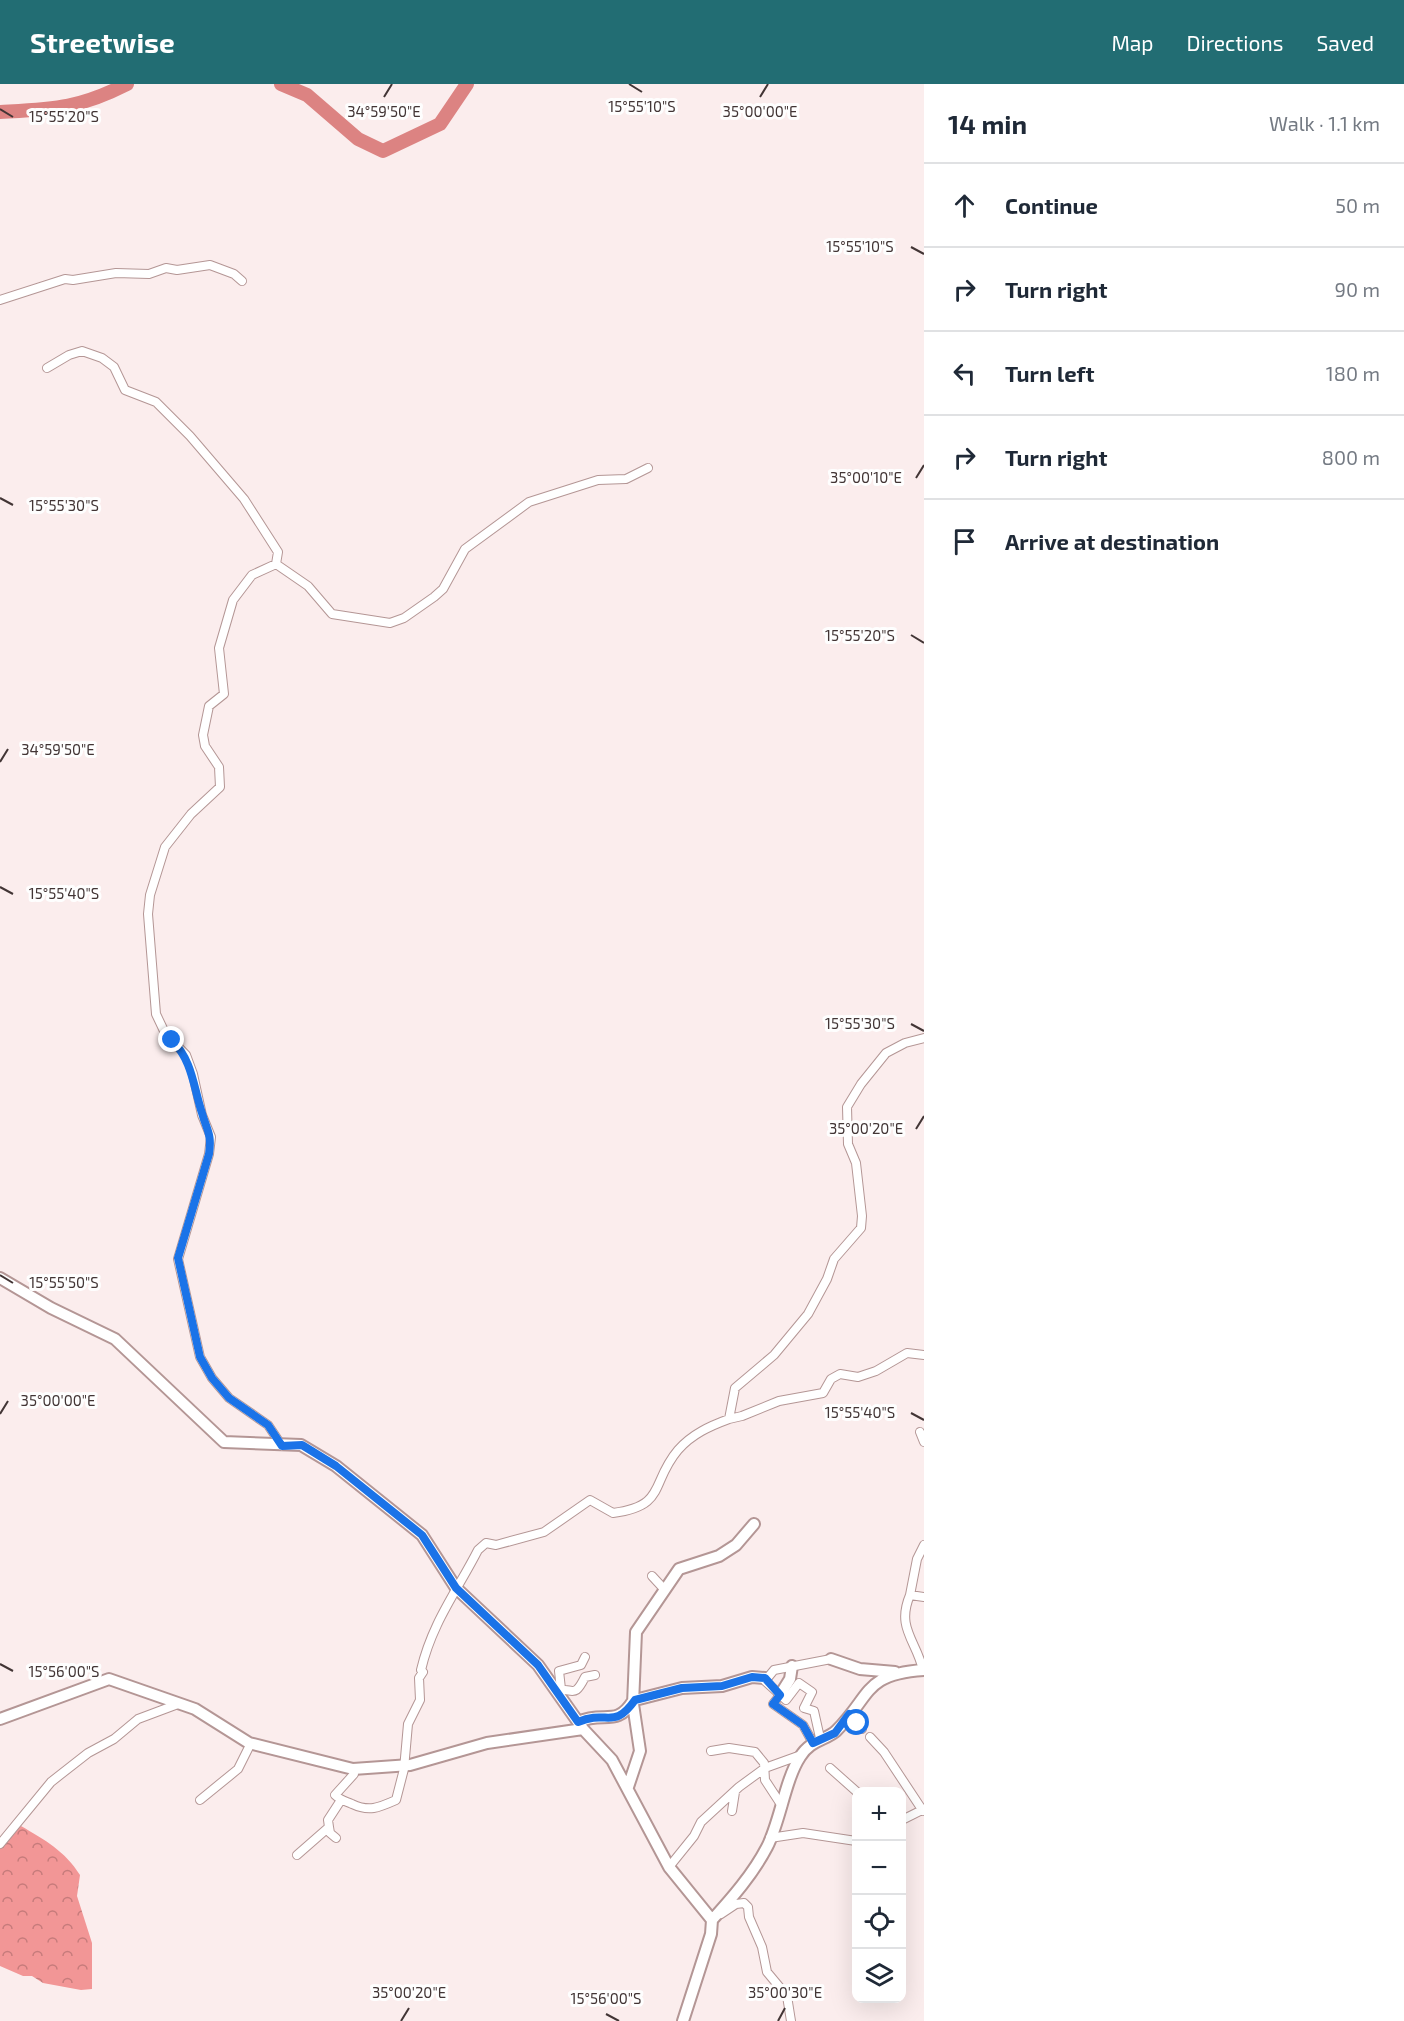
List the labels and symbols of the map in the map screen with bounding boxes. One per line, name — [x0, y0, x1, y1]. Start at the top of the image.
text: 15°55'10"S — [608, 97, 676, 115]
text: 34°59'50"E — [347, 102, 421, 120]
text: 35°00'00"E — [723, 102, 797, 120]
text: 15°55'20"S — [29, 107, 99, 125]
text: 15°55'10"S — [826, 237, 894, 255]
text: 35°00'10"E — [830, 468, 902, 486]
text: 15°55'30"S — [29, 496, 99, 514]
text: 15°55'20"S — [825, 626, 895, 644]
text: 34°59'50"E — [21, 740, 95, 758]
text: 15°55'40"S — [29, 884, 99, 902]
text: 15°55'30"S — [825, 1014, 895, 1032]
route end — [158, 1026, 184, 1052]
text: 35°00'20"E — [829, 1119, 903, 1137]
text: 15°55'50"S — [29, 1273, 99, 1291]
text: 35°00'00"E — [21, 1391, 95, 1409]
text: 15°55'40"S — [825, 1403, 895, 1421]
text: 15°56'00"S — [28, 1662, 100, 1680]
route start — [843, 1709, 869, 1735]
text: 35°00'20"E — [372, 1983, 446, 2001]
text: 35°00'30"E — [748, 1983, 822, 2001]
text: 15°56'00"S — [570, 1989, 642, 2007]

